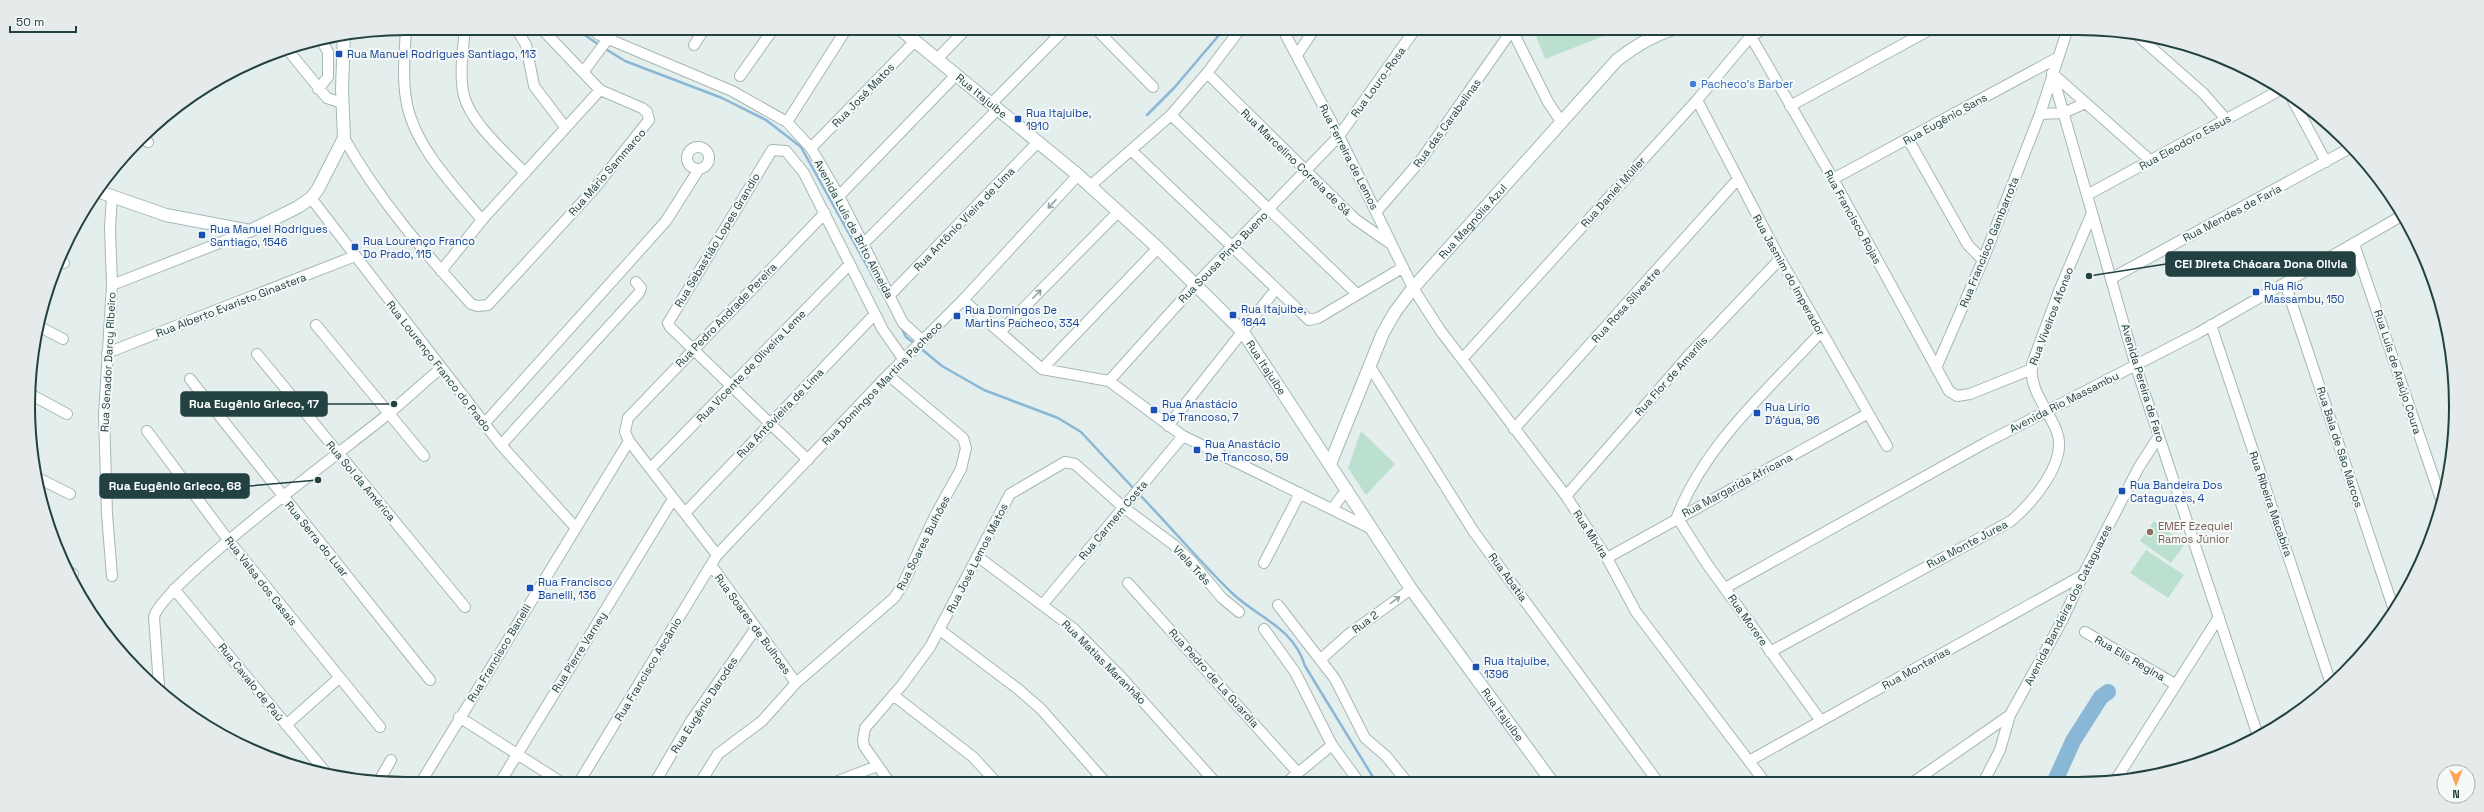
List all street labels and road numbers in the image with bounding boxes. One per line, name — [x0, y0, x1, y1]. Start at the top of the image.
street label: Rua Louro-Rosa — [1348, 43, 1409, 120]
street label: Rua José Matos — [829, 60, 897, 130]
street label: Rua Itajuíbe — [953, 71, 1010, 121]
street label: Rua das Carabelinas — [1410, 76, 1484, 170]
street label: Rua Eugênio Sans — [1900, 90, 1990, 148]
street label: Rua Ferreira de Lemos — [1316, 102, 1382, 212]
street label: Rua Marcelino Correia de Sá — [1238, 106, 1354, 219]
street label: Rua Eleodoro Essus — [2137, 111, 2234, 173]
street label: Rua Mário Sammarco — [565, 125, 649, 218]
street label: Rua Daniel Müller — [1578, 154, 1648, 230]
street label: Avenida Luís de Brito Almeida — [811, 157, 897, 301]
street label: Rua Antônio Vieira de Lima — [911, 163, 1018, 274]
street label: Rua Francisco Rojas — [1821, 167, 1885, 267]
street label: Rua Sebastião Lopes Grandio — [671, 170, 763, 310]
street label: Rua Francisco Gambarrota — [1956, 174, 2022, 309]
street label: Rua Magnólia Azul — [1436, 181, 1510, 262]
street label: Rua Mendes de Faria — [2180, 181, 2284, 245]
street label: Rua Sousa Pinto Bueno — [1175, 208, 1271, 306]
street label: Rua Jasmim do Imperador — [1750, 212, 1828, 338]
street label: Rua Pedro Andrade Pereira — [672, 259, 780, 370]
street label: Rua Rosa Silvestre — [1588, 264, 1664, 346]
street label: Rua Viveiros Afonso — [2026, 265, 2076, 367]
street label: Rua Alberto Evaristo Ginastera — [154, 270, 309, 340]
street label: Rua Senador Darcy Ribeiro — [97, 291, 119, 432]
street label: Rua Lourenço Franco do Prado — [384, 298, 495, 434]
street label: Rua Vicente de Oliveira Leme — [693, 307, 809, 425]
street label: Rua Luis de Araújo Coura — [2371, 308, 2425, 437]
street label: Rua Domingos Martins Pacheco — [819, 318, 945, 448]
street label: Avenida Pereira de Faro — [2118, 322, 2168, 444]
street label: Rua Flor de Amarilis — [1632, 333, 1711, 419]
street label: Rua Itajuíbe — [1243, 338, 1289, 398]
street label: Rua Antôvieira de Lima — [733, 365, 827, 461]
street label: Avenida Rio Massambu — [2007, 368, 2121, 436]
street label: Rua Baia de São Marcos — [2314, 385, 2366, 509]
street label: Rua Sol da América — [323, 438, 399, 525]
street label: Rua Ribeira Macabira — [2246, 449, 2296, 559]
street label: Rua Margarida Africana — [1679, 450, 1795, 520]
street label: Rua Carmem Costa — [1076, 477, 1151, 563]
street label: Rua Soares Bulhões — [893, 493, 953, 593]
street label: Rua Serra do Luar — [282, 498, 352, 580]
street label: Rua José Lemos Matos — [943, 501, 1011, 615]
street label: Rua Mixira — [1570, 507, 1612, 561]
street label: Rua Monte Jurea — [1924, 516, 2010, 571]
street label: Avenida Bandeira dos Cataguazes — [2021, 522, 2115, 688]
street label: Rua Valsa dos Casais — [222, 534, 300, 629]
street label: Viela Três — [1170, 542, 1214, 588]
street label: Rua Abatia — [1486, 550, 1531, 605]
street label: Rua Soares de Bulhoes — [712, 571, 794, 677]
street label: Rua Morere — [1725, 591, 1771, 649]
street label: Rua Francisco Banelli — [464, 601, 534, 705]
street label: Rua 2 — [1349, 607, 1381, 636]
street label: Rua Pierre Varney — [548, 609, 610, 695]
street label: Rua Francisco Ascânio — [611, 614, 685, 724]
street label: Rua Matias Maranhão — [1059, 617, 1149, 707]
street label: Rua Pedro de La Guardia — [1166, 626, 1263, 731]
street label: Rua Elis Regina — [2092, 632, 2168, 684]
street label: Rua Cavalo de Paú — [215, 640, 287, 724]
street label: Rua Montarias — [1879, 643, 1953, 693]
street label: Rua Eugênio Darodes — [668, 654, 741, 756]
street label: Rua Itajuíbe — [1479, 685, 1527, 744]

